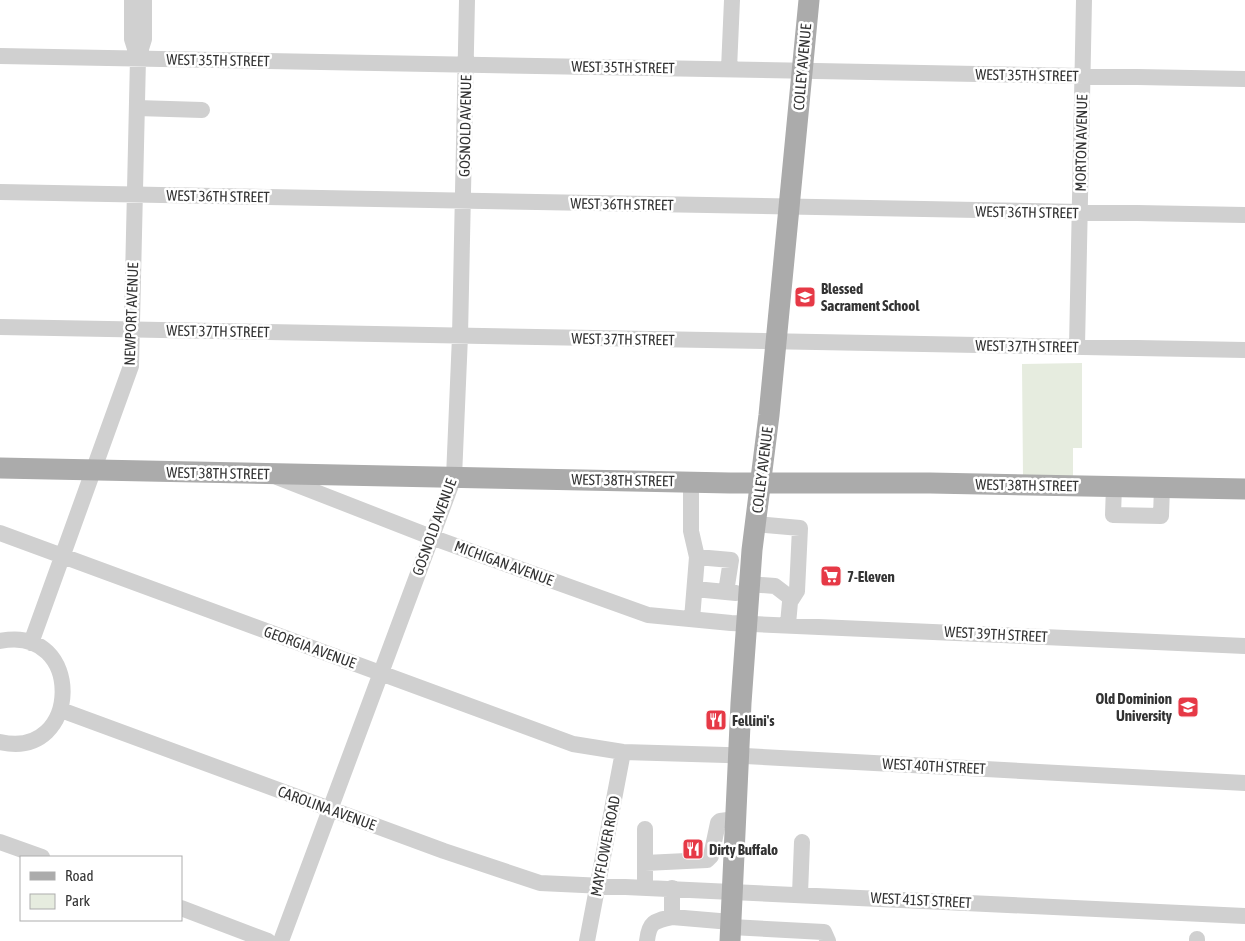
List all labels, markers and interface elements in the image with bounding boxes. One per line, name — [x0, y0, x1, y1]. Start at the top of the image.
street label: COLLEY AVENUE — [790, 22, 814, 111]
street label: WEST 35TH STREET — [166, 51, 270, 69]
street label: WEST 35TH STREET — [571, 58, 675, 76]
street label: WEST 35TH STREET — [975, 66, 1079, 84]
street label: GOSNOLD AVENUE — [456, 74, 474, 177]
street label: MORTON AVENUE — [1072, 94, 1090, 192]
street label: WEST 36TH STREET — [166, 187, 270, 205]
street label: WEST 36TH STREET — [570, 195, 674, 213]
street label: WEST 36TH STREET — [975, 203, 1079, 221]
street label: NEWPORT AVENUE — [121, 262, 141, 366]
place label: Blessed Sacrament School — [821, 280, 920, 314]
school or university icon: Blessed Sacrament School — [793, 285, 817, 309]
street label: WEST 37TH STREET — [166, 322, 270, 340]
street label: WEST 37TH STREET — [571, 330, 675, 348]
street label: WEST 37TH STREET — [975, 337, 1079, 355]
street label: COLLEY AVENUE — [748, 425, 776, 514]
street label: WEST 38TH STREET — [166, 464, 270, 482]
street label: WEST 38TH STREET — [571, 471, 675, 489]
street label: GOSNOLD AVENUE — [409, 476, 460, 578]
street label: WEST 38TH STREET — [975, 476, 1079, 494]
street label: MICHIGAN AVENUE — [452, 537, 556, 589]
supermarket icon: 7-Eleven — [819, 564, 843, 588]
place label: 7-Eleven — [847, 568, 895, 585]
street label: GEORGIA AVENUE — [262, 623, 359, 672]
street label: WEST 39TH STREET — [944, 623, 1048, 645]
place label: Old Dominion University — [1095, 690, 1173, 724]
school or university icon: Old Dominion University — [1176, 695, 1200, 719]
restaurant icon: Fellini's — [704, 708, 728, 732]
place label: Fellini's — [732, 712, 775, 729]
street label: WEST 40TH STREET — [882, 755, 986, 777]
street label: CAROLINA AVENUE — [276, 782, 379, 834]
street label: MAYFLOWER ROAD — [587, 794, 623, 898]
restaurant icon: Dirty Buffalo — [681, 837, 705, 861]
place label: Dirty Buffalo — [709, 841, 778, 858]
legend — [20, 856, 182, 921]
text: Road — [65, 867, 94, 884]
street label: WEST 41ST STREET — [870, 889, 972, 911]
text: Park — [65, 892, 90, 909]

